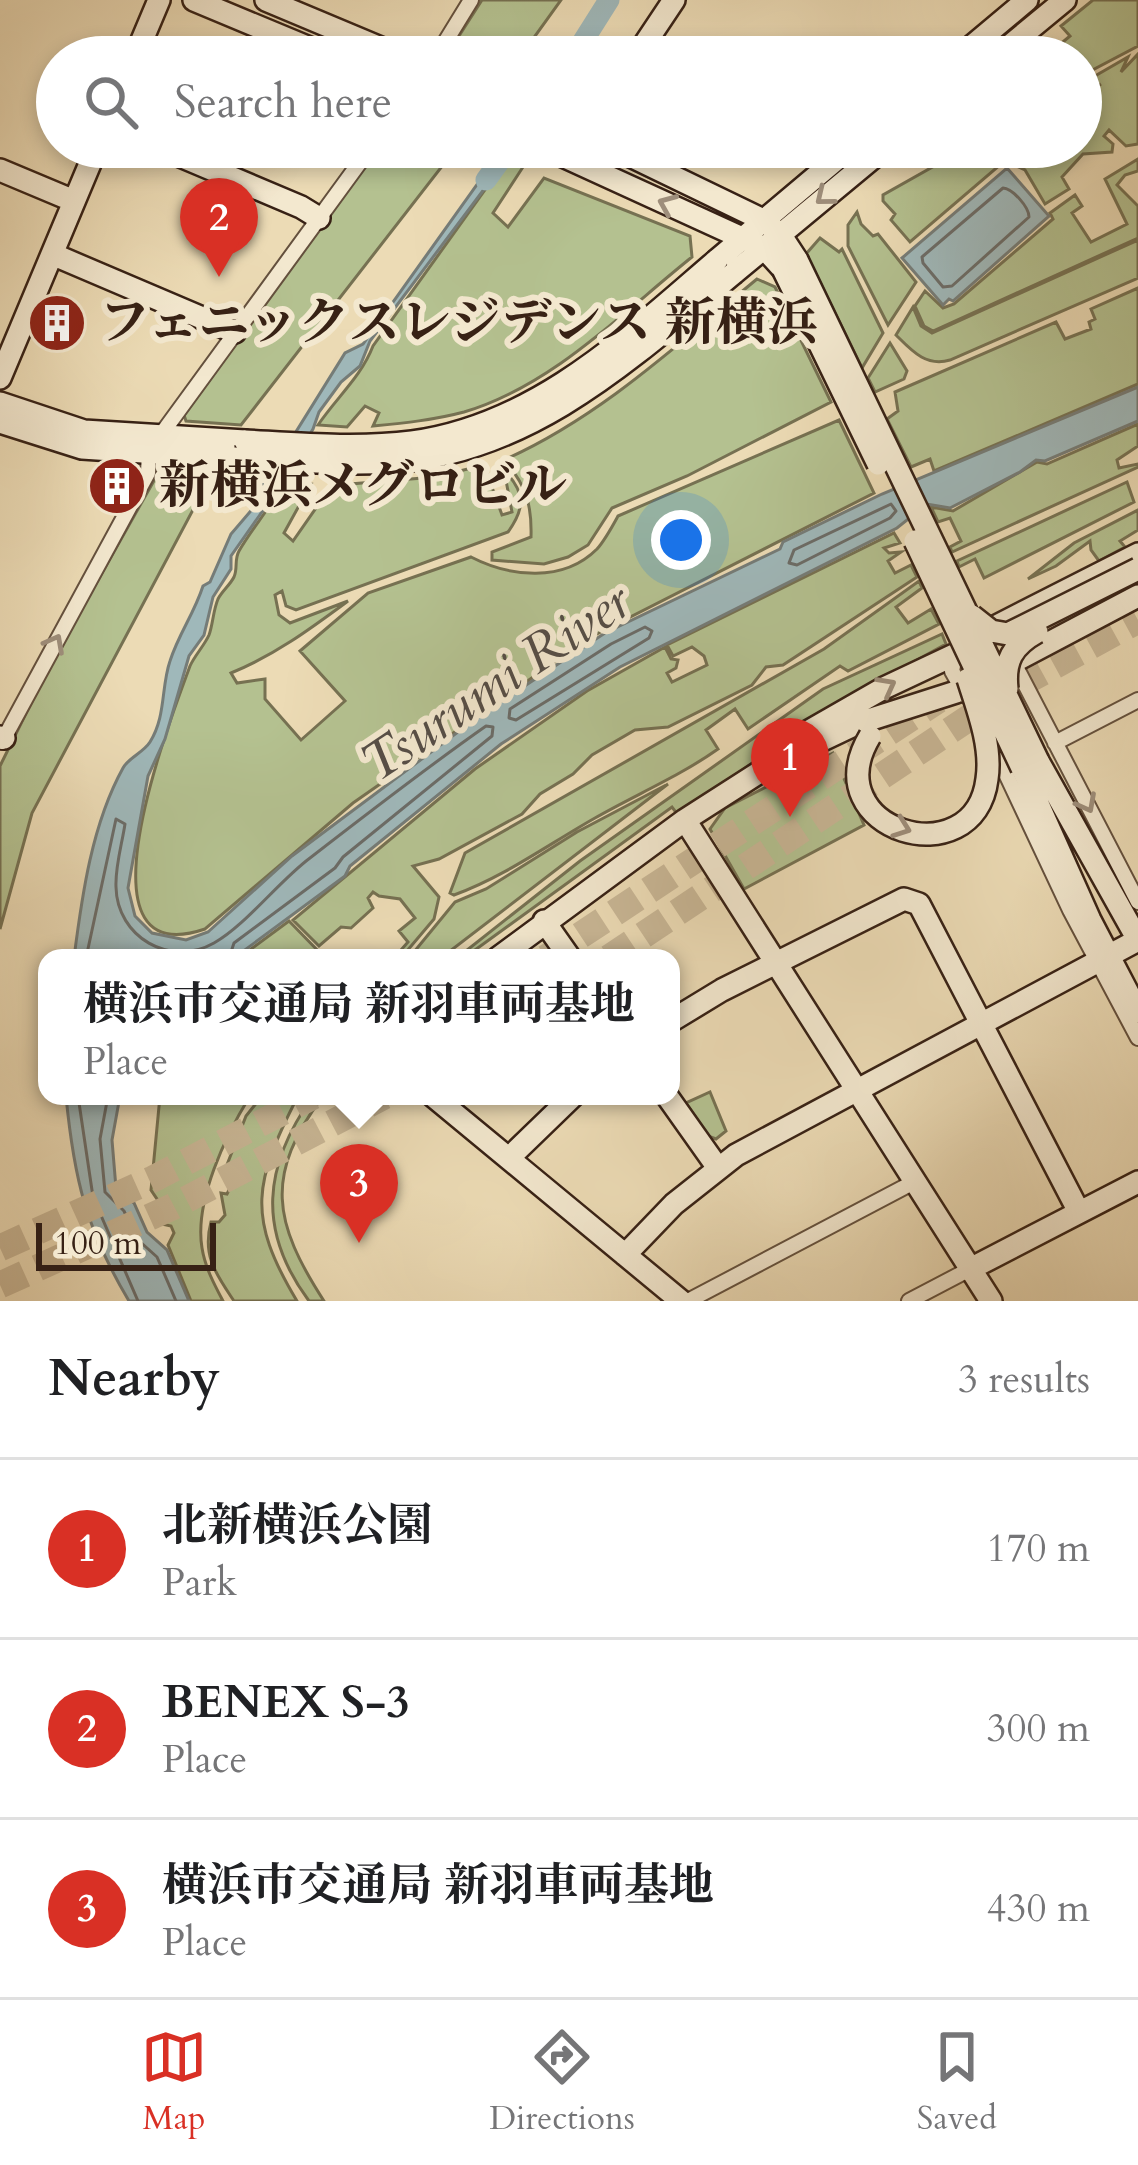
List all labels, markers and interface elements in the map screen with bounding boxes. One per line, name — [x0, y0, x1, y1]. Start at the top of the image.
search box — [36, 36, 1102, 168]
icon: search — [78, 69, 144, 135]
text: Search here — [174, 72, 392, 133]
pin: 2 — [180, 178, 258, 277]
one-way arrow — [816, 183, 838, 204]
one-way arrow — [658, 194, 679, 218]
place label: フェニックスレジデンス 新横浜 — [99, 288, 818, 358]
building icon: フェニックスレジデンス 新横浜 — [26, 292, 88, 354]
place label: 新横浜メグロビル — [159, 451, 567, 521]
building icon: 新横浜メグロビル — [86, 455, 148, 517]
your location — [651, 510, 711, 570]
water label: Tsurumi River — [347, 565, 646, 800]
one-way arrow — [41, 635, 64, 656]
one-way arrow — [875, 677, 896, 700]
pin: 1 — [751, 718, 829, 817]
one-way arrow — [1073, 792, 1096, 814]
one-way arrow — [890, 814, 911, 838]
popup — [38, 949, 680, 1105]
text: 横浜市交通局 新羽車両基地 — [83, 974, 635, 1035]
text: Place — [83, 1035, 168, 1088]
pin: 3 — [320, 1144, 398, 1243]
scale bar — [36, 1217, 216, 1270]
text: 100 m — [54, 1221, 141, 1266]
text: Nearby — [48, 1344, 220, 1414]
text: 3 results — [958, 1353, 1090, 1406]
text: 北新横浜公園 — [162, 1495, 432, 1556]
text: 1 — [77, 1522, 97, 1575]
text: 170 m — [987, 1522, 1090, 1575]
text: Park — [162, 1556, 237, 1609]
text: BENEX S-3 — [162, 1672, 409, 1733]
text: 2 — [77, 1702, 97, 1755]
text: 300 m — [987, 1702, 1090, 1755]
text: Place — [162, 1733, 247, 1786]
text: 横浜市交通局 新羽車両基地 — [162, 1855, 714, 1916]
text: 3 — [77, 1882, 97, 1935]
text: 430 m — [987, 1882, 1090, 1935]
text: Place — [162, 1916, 247, 1969]
tab: Map — [141, 2024, 207, 2141]
tab: Directions — [489, 2024, 635, 2141]
tab: Saved — [917, 2024, 997, 2141]

